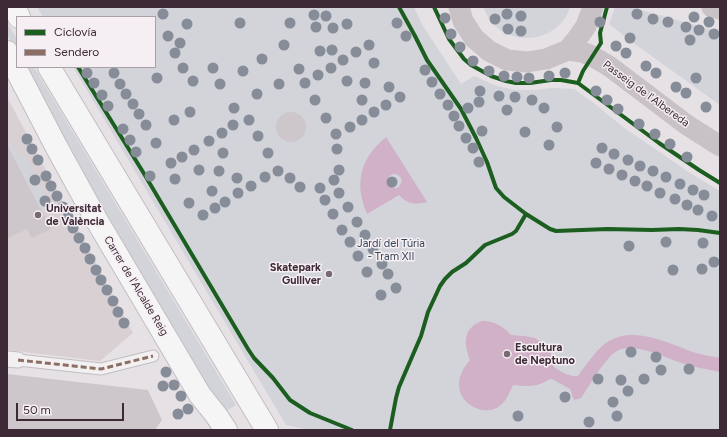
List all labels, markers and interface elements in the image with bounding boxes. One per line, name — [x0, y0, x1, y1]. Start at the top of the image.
legend — [16, 16, 156, 68]
text: Ciclovía — [54, 25, 97, 39]
text: Sendero — [54, 45, 99, 59]
street label: Passeig de l'Albereda — [600, 58, 692, 130]
place label: Universitat de València — [46, 202, 104, 228]
marker: Universitat de València — [33, 210, 43, 220]
street label: Carrer de l'Alcalde Reig — [101, 234, 171, 338]
park label: Jardí del Túria - Tram XII — [357, 237, 425, 263]
place label: Skatepark Gulliver — [270, 261, 321, 287]
marker: Skatepark Gulliver — [324, 269, 334, 279]
place label: Escultura de Neptuno — [515, 341, 575, 367]
marker: Escultura de Neptuno — [502, 349, 512, 359]
scale bar — [18, 395, 126, 421]
text: 50 m — [23, 403, 51, 417]

